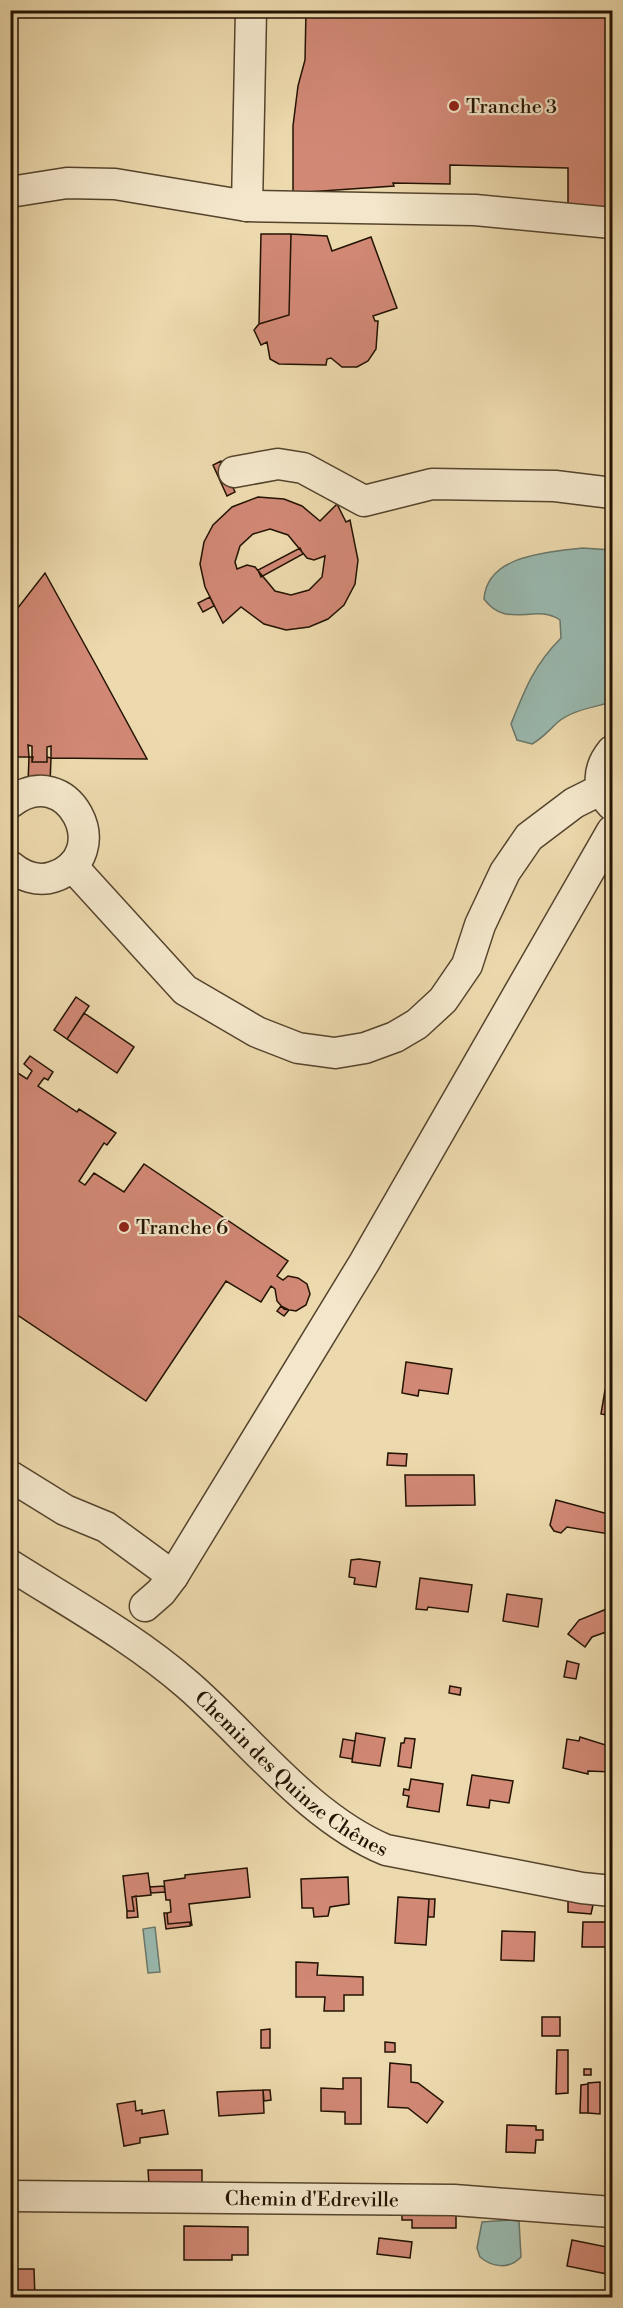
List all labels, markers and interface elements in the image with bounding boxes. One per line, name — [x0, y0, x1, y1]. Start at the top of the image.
place label: Tranche 3 — [466, 95, 557, 120]
marker: Tranche 3 — [447, 99, 461, 113]
place label: Tranche 6 — [136, 1216, 228, 1241]
marker: Tranche 6 — [117, 1220, 131, 1234]
street label: Chemin des Quinze Chênes — [189, 1686, 391, 1863]
street label: Chemin d'Edreville — [225, 2187, 399, 2214]

